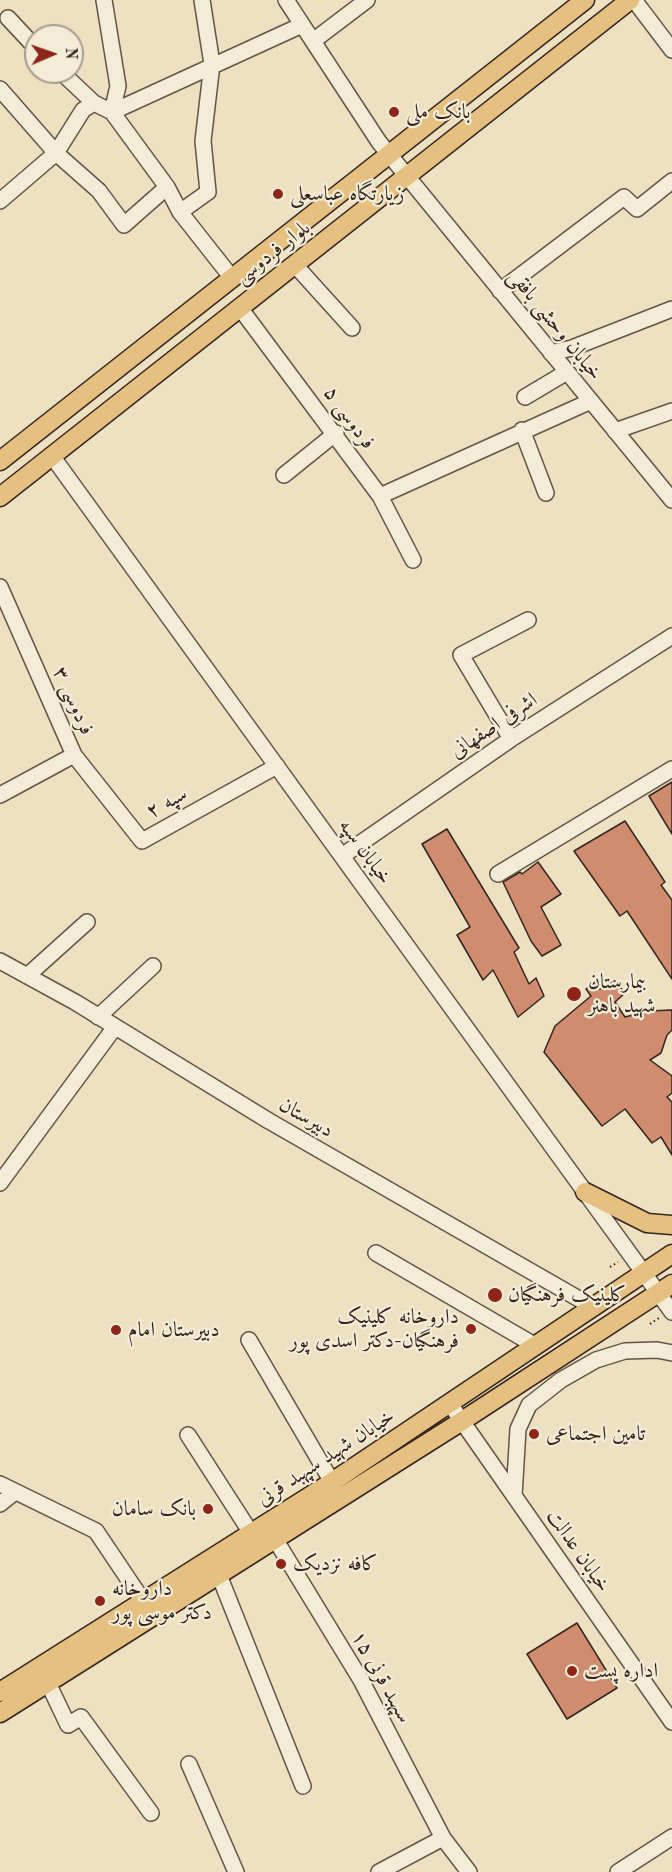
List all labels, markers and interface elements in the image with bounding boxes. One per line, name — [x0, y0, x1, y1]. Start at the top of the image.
north arrow — [24, 24, 84, 84]
text: N — [62, 47, 78, 60]
place label: بانک ملی — [406, 99, 471, 125]
marker: بانک ملی — [387, 105, 401, 119]
place label: زیارتگاه عباسعلی — [290, 181, 404, 207]
marker: زیارتگاه عباسعلی — [271, 187, 285, 201]
street label: بلوار فردوسی — [230, 216, 316, 290]
street label: خیابان وحشی بافقی — [503, 264, 607, 386]
street label: فردوسی ۵ — [318, 381, 380, 455]
street label: فردوسی ۳ — [47, 663, 99, 739]
street label: اشرفی اصفهانی — [446, 688, 542, 764]
street label: سپه ۲ — [142, 782, 192, 824]
street label: خیابان سپه — [333, 814, 397, 890]
place label: بیمارستان شهید باهنر — [588, 969, 656, 1019]
marker: بیمارستان شهید باهنر — [565, 985, 583, 1003]
street label: دبیرستان — [274, 1092, 338, 1144]
place label: کلینیک فرهنگیان — [508, 1282, 627, 1308]
marker: کلینیک فرهنگیان — [486, 1286, 504, 1304]
place label: داروخانه کلینیک فرهنگیان-دکتر اسدی پور — [289, 1304, 459, 1354]
place label: دبیرستان امام — [128, 1317, 220, 1343]
marker: داروخانه کلینیک فرهنگیان-دکتر اسدی پور — [464, 1322, 478, 1336]
marker: دبیرستان امام — [109, 1323, 123, 1337]
street label: خیابان شهید سپهبد قرنی — [252, 1404, 400, 1512]
place label: تامین اجتماعی — [546, 1421, 645, 1447]
marker: تامین اجتماعی — [527, 1427, 541, 1441]
place label: بانک سامان — [112, 1496, 196, 1522]
marker: بانک سامان — [201, 1502, 215, 1516]
street label: خیابان عدالت — [540, 1505, 616, 1597]
place label: کافه نزدیک — [293, 1551, 378, 1577]
marker: کافه نزدیک — [274, 1557, 288, 1571]
place label: داروخانه دکتر موسی پور — [112, 1576, 212, 1626]
marker: داروخانه دکتر موسی پور — [93, 1594, 107, 1608]
street label: سپهبد قرنی ۱۵ — [345, 1626, 417, 1728]
place label: اداره پست — [584, 1658, 658, 1684]
marker: اداره پست — [565, 1664, 579, 1678]

